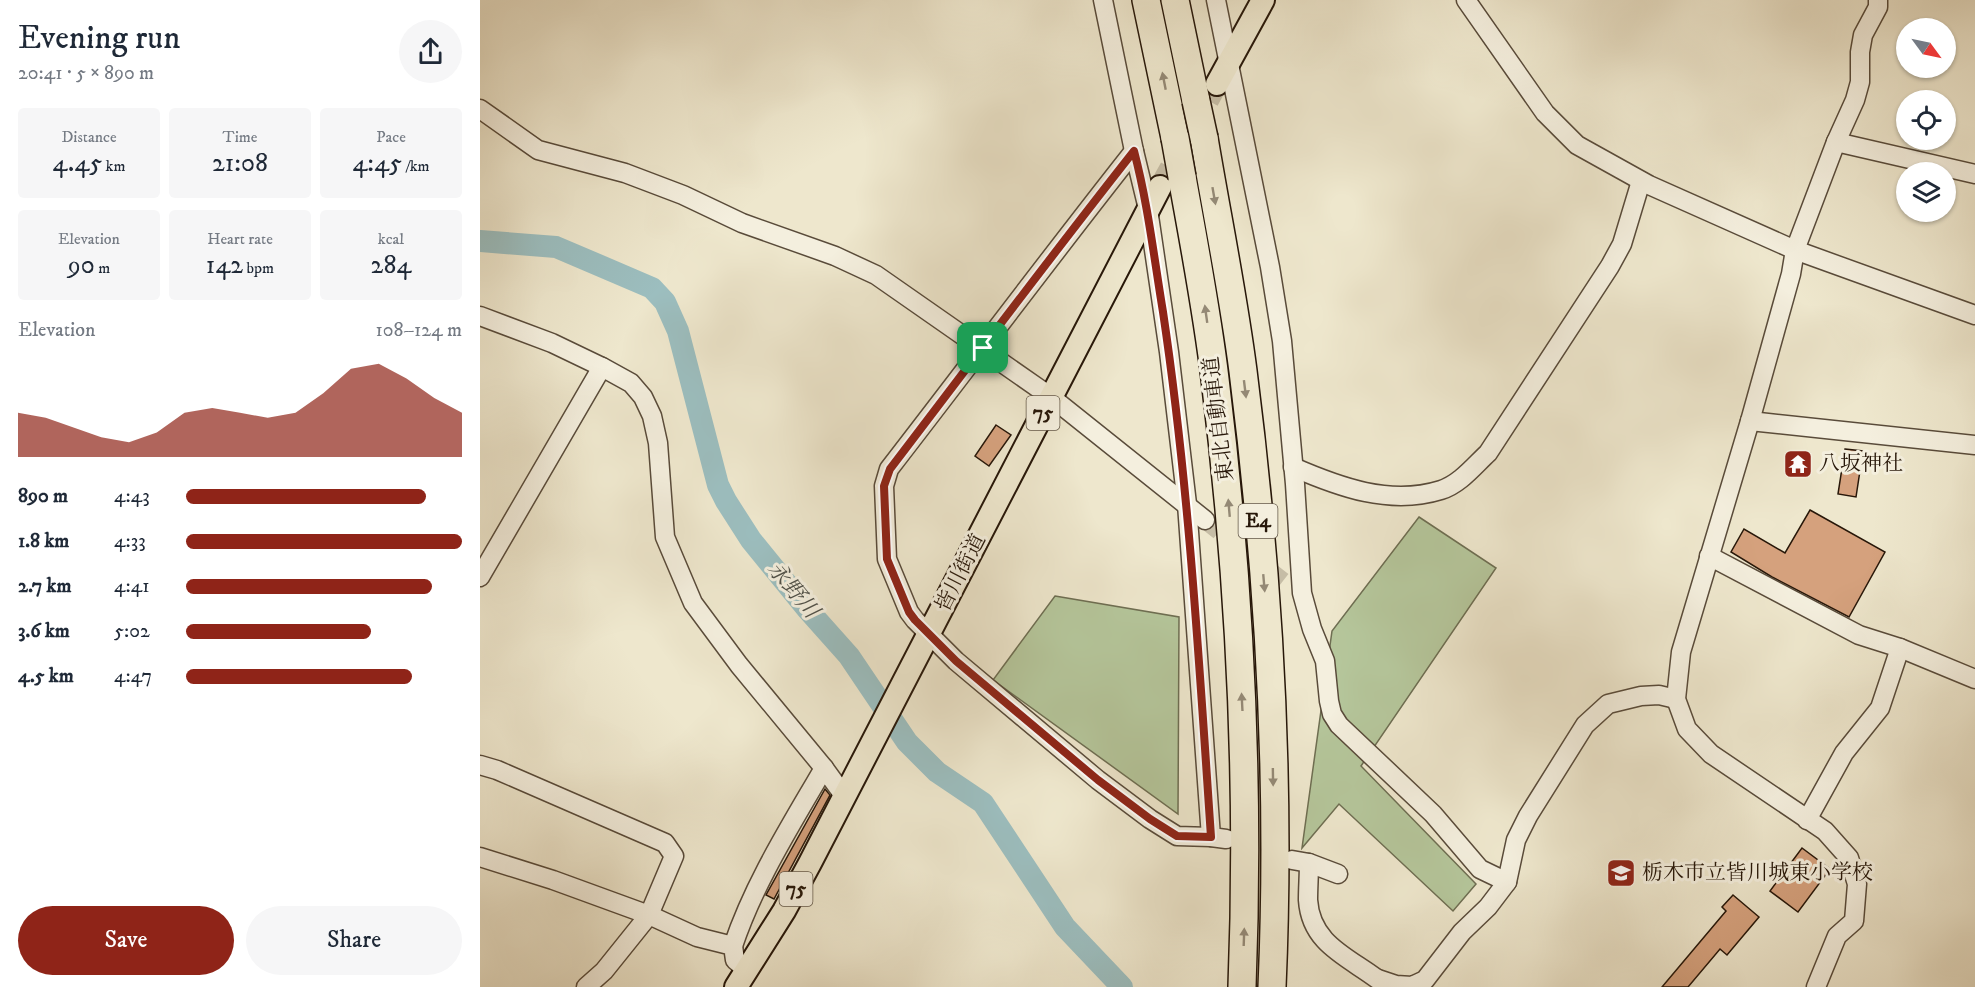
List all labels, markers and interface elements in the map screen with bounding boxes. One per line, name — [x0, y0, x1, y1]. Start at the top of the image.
text: Evening run — [18, 18, 180, 59]
north arrow — [1896, 18, 1956, 78]
map controls — [1896, 18, 1956, 222]
button: share — [399, 20, 462, 83]
text: 20:41 · 5 × 890 m — [18, 61, 154, 86]
one-way arrow — [1158, 72, 1168, 90]
button: locate — [1896, 90, 1956, 150]
text: Distance — [61, 127, 117, 147]
text: Time — [223, 127, 257, 147]
text: Pace — [376, 127, 406, 147]
text: 4.45 — [52, 147, 102, 180]
text: 21:08 — [212, 147, 268, 180]
text: 4:45 — [352, 147, 402, 180]
text: km — [102, 156, 126, 176]
text: /km — [402, 156, 430, 176]
button: layers — [1896, 162, 1956, 222]
one-way arrow — [1210, 187, 1219, 206]
text: Elevation — [58, 229, 120, 249]
text: Heart rate — [207, 229, 273, 249]
text: kcal — [378, 229, 404, 249]
text: 90 — [68, 249, 95, 282]
text: 142 — [206, 249, 243, 282]
text: 284 — [371, 249, 411, 282]
text: m — [95, 258, 110, 278]
text: bpm — [243, 258, 274, 278]
one-way arrow — [1202, 305, 1211, 324]
text: Elevation — [18, 318, 95, 343]
text: 108–124 m — [375, 318, 462, 343]
pin — [957, 322, 1008, 373]
icon: arrive — [966, 331, 999, 364]
street label: 東北自動車道 — [1198, 355, 1240, 483]
one-way arrow — [1240, 379, 1250, 398]
road number: 75 — [1026, 396, 1060, 430]
temple icon: 八坂神社 — [1782, 448, 1814, 480]
place label: 八坂神社 — [1819, 451, 1903, 477]
text: 890 m — [18, 484, 68, 509]
text: 4:43 — [114, 484, 150, 509]
one-way arrow — [1224, 498, 1234, 517]
road number: E4 — [1238, 504, 1278, 538]
text: 1.8 km — [18, 529, 69, 554]
text: 4:33 — [114, 529, 146, 554]
street label: 皆川街道 — [930, 530, 992, 616]
water label: 永野川 — [761, 556, 826, 625]
one-way arrow — [1259, 573, 1269, 592]
text: 2.7 km — [18, 574, 71, 599]
text: 4:41 — [114, 574, 150, 599]
text: 3.6 km — [18, 619, 70, 644]
text: 5:02 — [114, 619, 150, 644]
text: 4.5 km — [18, 664, 74, 689]
text: 4:47 — [114, 664, 152, 689]
one-way arrow — [1238, 693, 1247, 712]
one-way arrow — [1268, 768, 1277, 787]
school or university icon: 栃木市立皆川城東小学校 — [1605, 857, 1637, 889]
place label: 栃木市立皆川城東小学校 — [1642, 860, 1873, 886]
road number: 75 — [780, 872, 812, 906]
button: Save — [18, 906, 234, 975]
button: Share — [246, 906, 462, 975]
one-way arrow — [1239, 927, 1249, 946]

